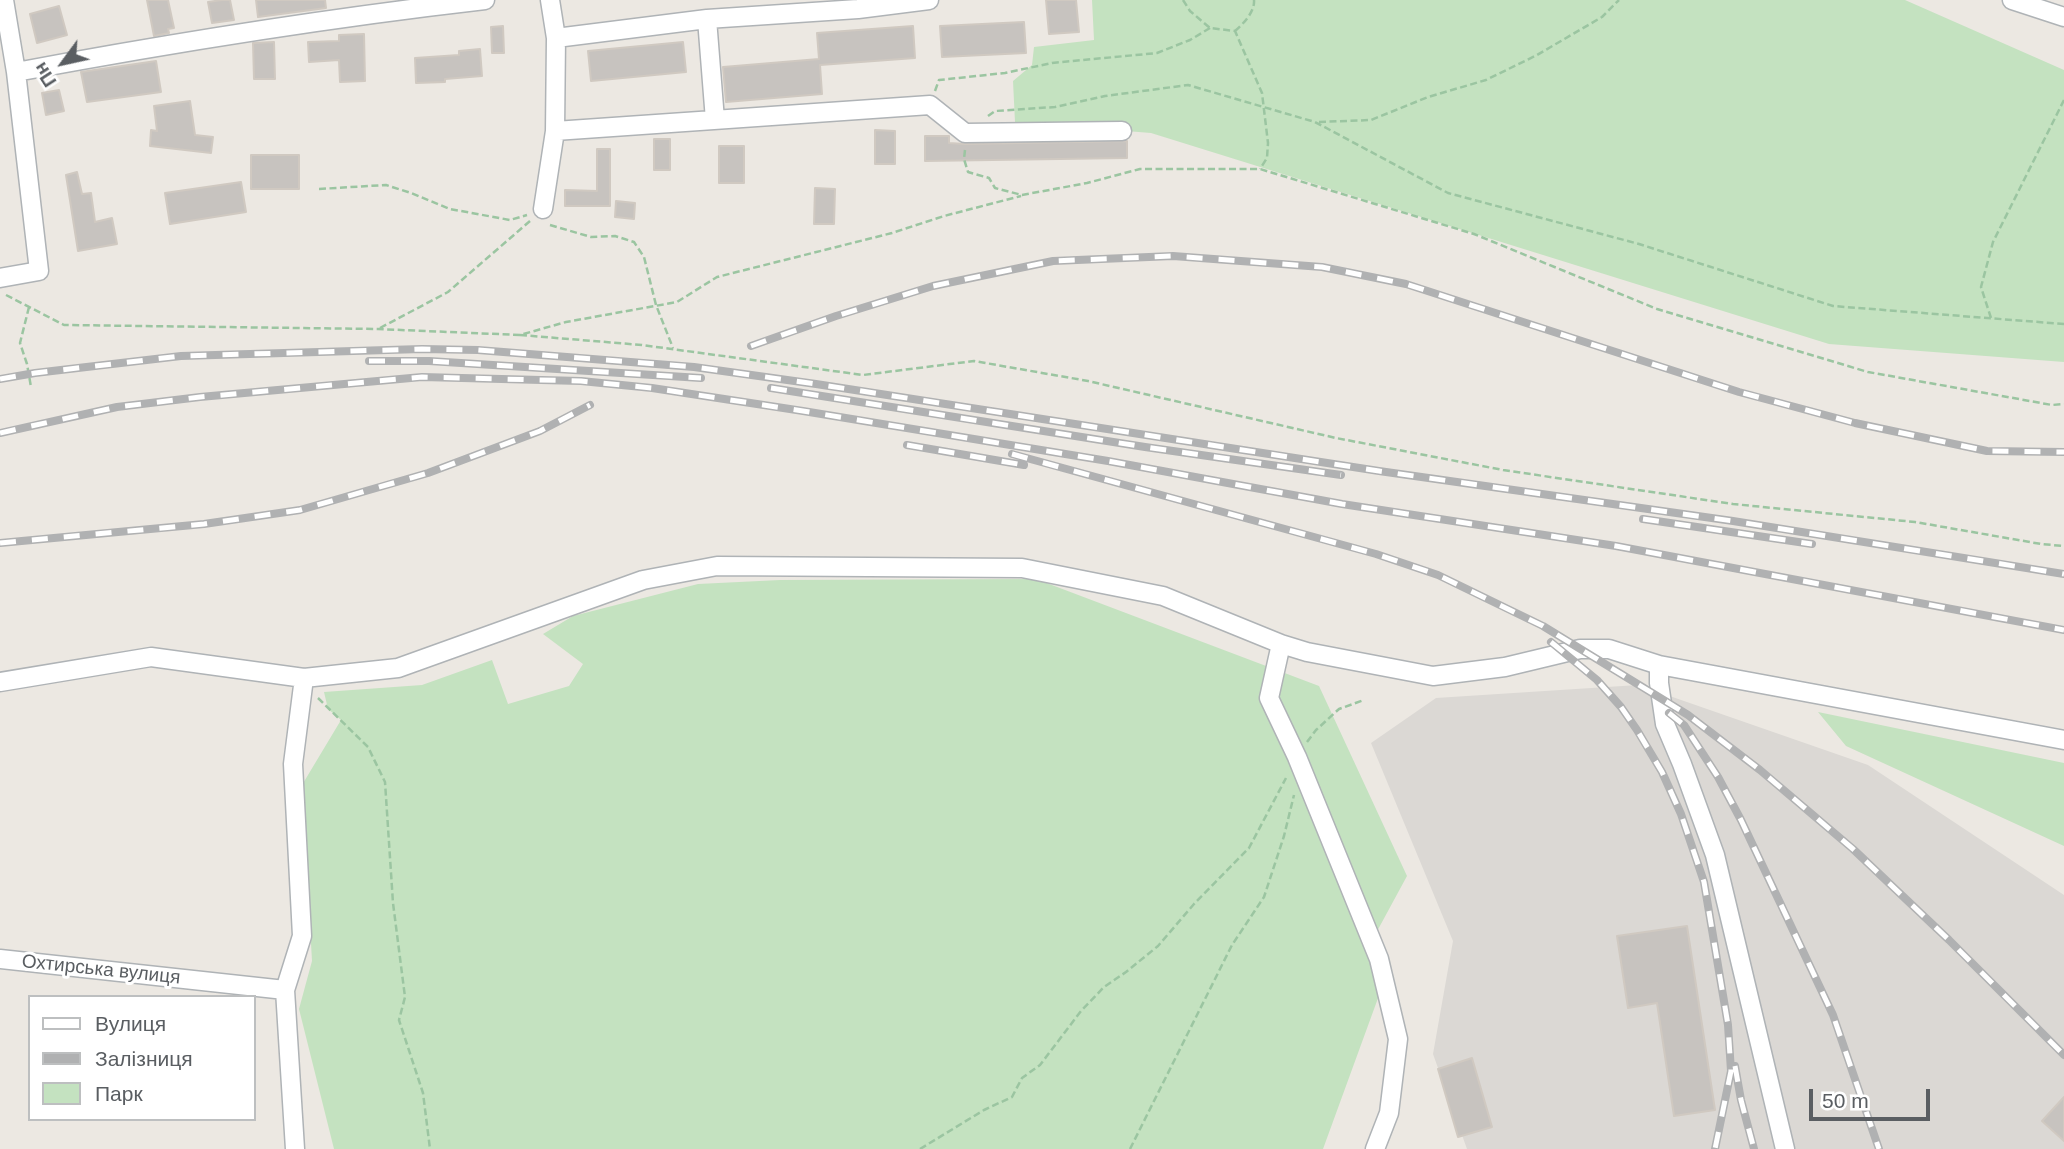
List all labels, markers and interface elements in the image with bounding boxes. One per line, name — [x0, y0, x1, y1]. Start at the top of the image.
north arrow — [28, 28, 98, 98]
text: Пн — [29, 58, 61, 91]
street label: Охтирська вулиця — [21, 950, 181, 990]
legend — [28, 995, 256, 1121]
text: Вулиця — [95, 1012, 166, 1035]
text: Залізниця — [95, 1047, 193, 1070]
scale bar — [1812, 1076, 1933, 1120]
text: Парк — [95, 1082, 143, 1105]
text: 50 m — [1822, 1089, 1869, 1112]

